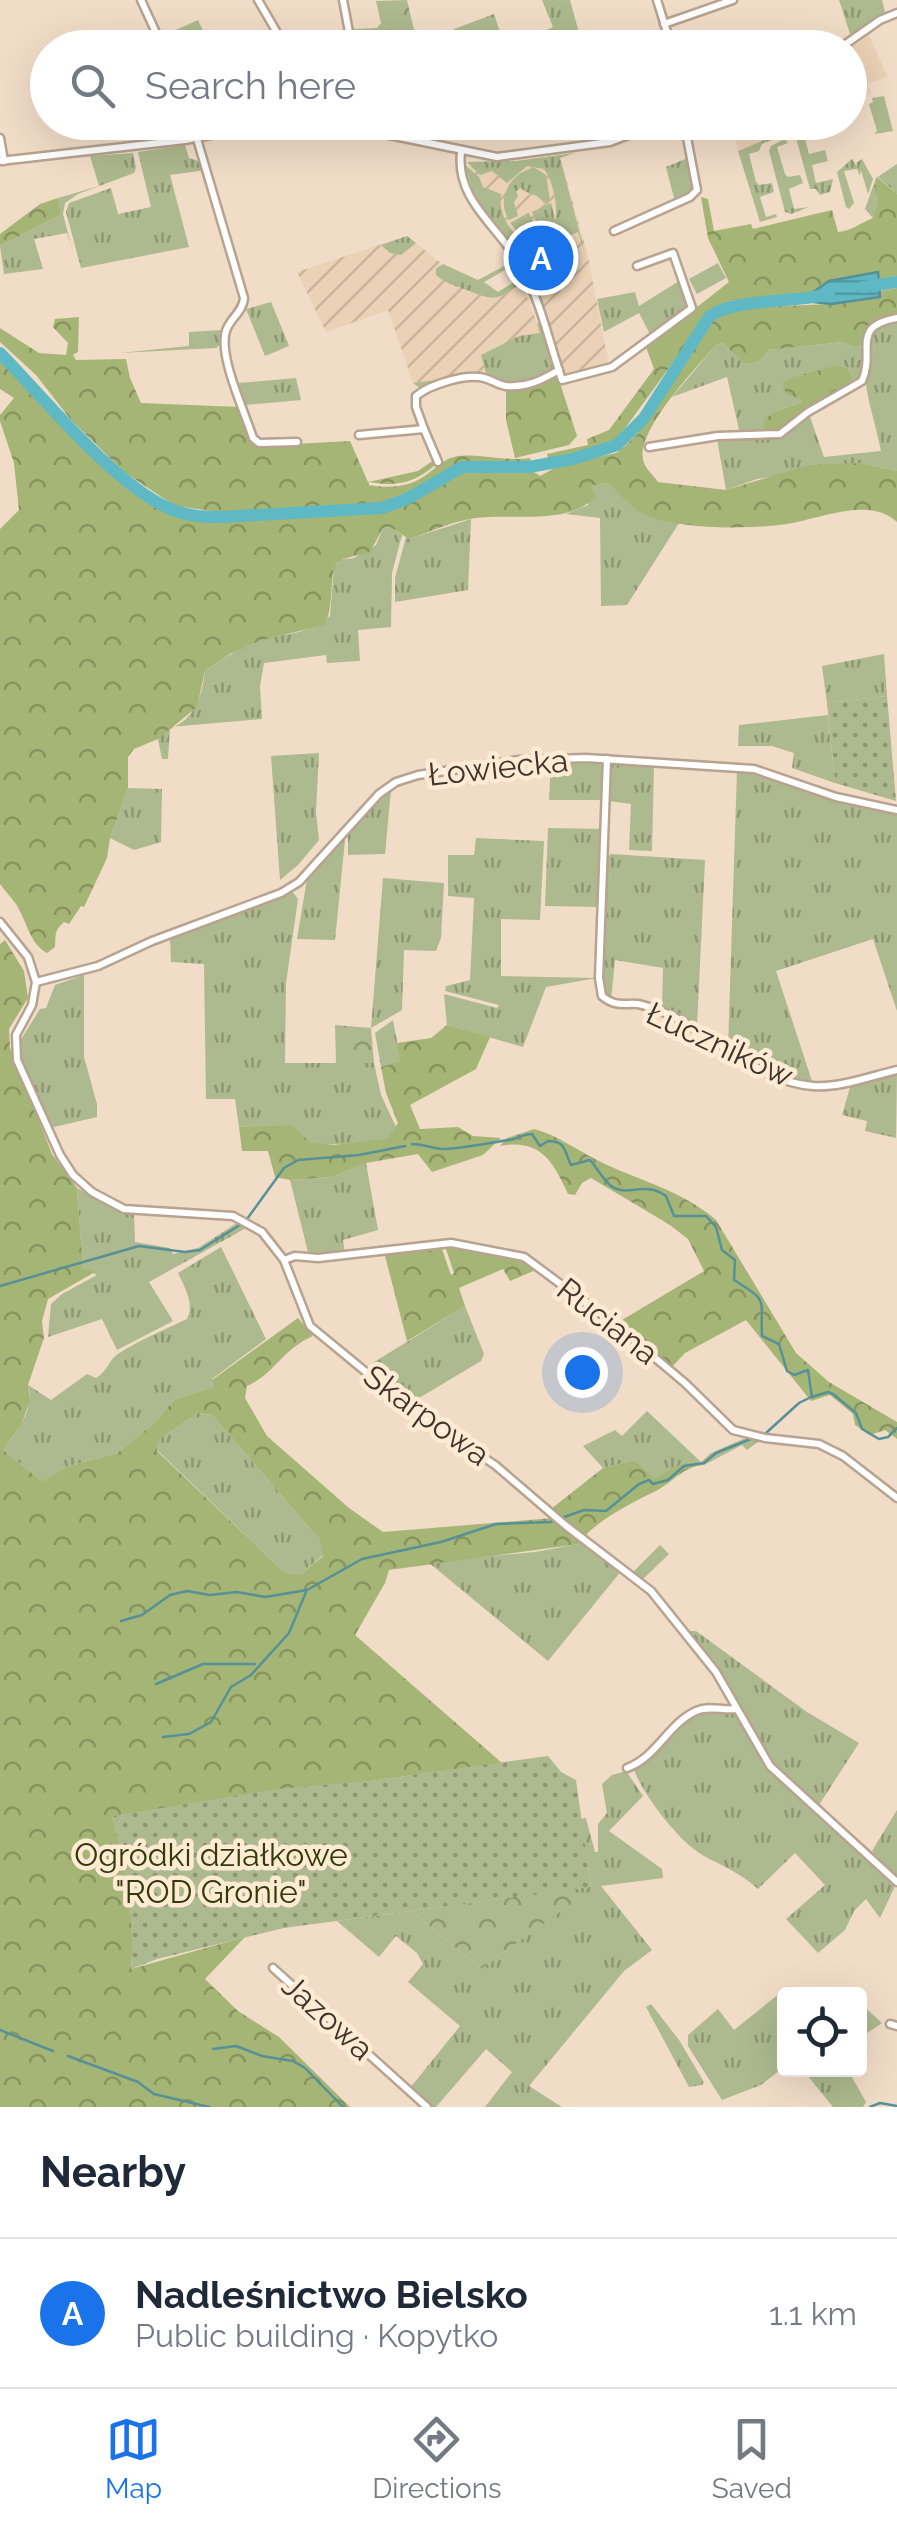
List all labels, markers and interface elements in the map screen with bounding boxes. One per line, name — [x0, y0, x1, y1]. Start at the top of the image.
search box — [30, 30, 867, 140]
icon: search — [65, 58, 120, 113]
text: Search here — [145, 63, 356, 108]
pin: A — [508, 220, 574, 296]
street label: Łowiecka — [426, 741, 570, 793]
street label: Łuczników — [641, 994, 799, 1094]
street label: Ruciana — [550, 1270, 666, 1372]
your location — [557, 1347, 608, 1398]
street label: Skarpowa — [357, 1357, 497, 1473]
park label: Ogródki działkowe "ROD Gronie" — [74, 1836, 348, 1910]
street label: Jazowa — [275, 1967, 381, 2067]
map controls — [777, 1987, 867, 2077]
button: locate — [777, 1987, 867, 2077]
text: Nearby — [40, 2148, 186, 2197]
text: Nadleśnictwo Bielsko — [135, 2272, 528, 2317]
text: A — [62, 2295, 83, 2332]
text: 1.1 km — [769, 2295, 857, 2332]
text: Public building · Kopytko — [135, 2317, 498, 2354]
tab: Map — [105, 2412, 162, 2505]
tab: Directions — [372, 2412, 502, 2505]
tab: Saved — [712, 2412, 792, 2505]

